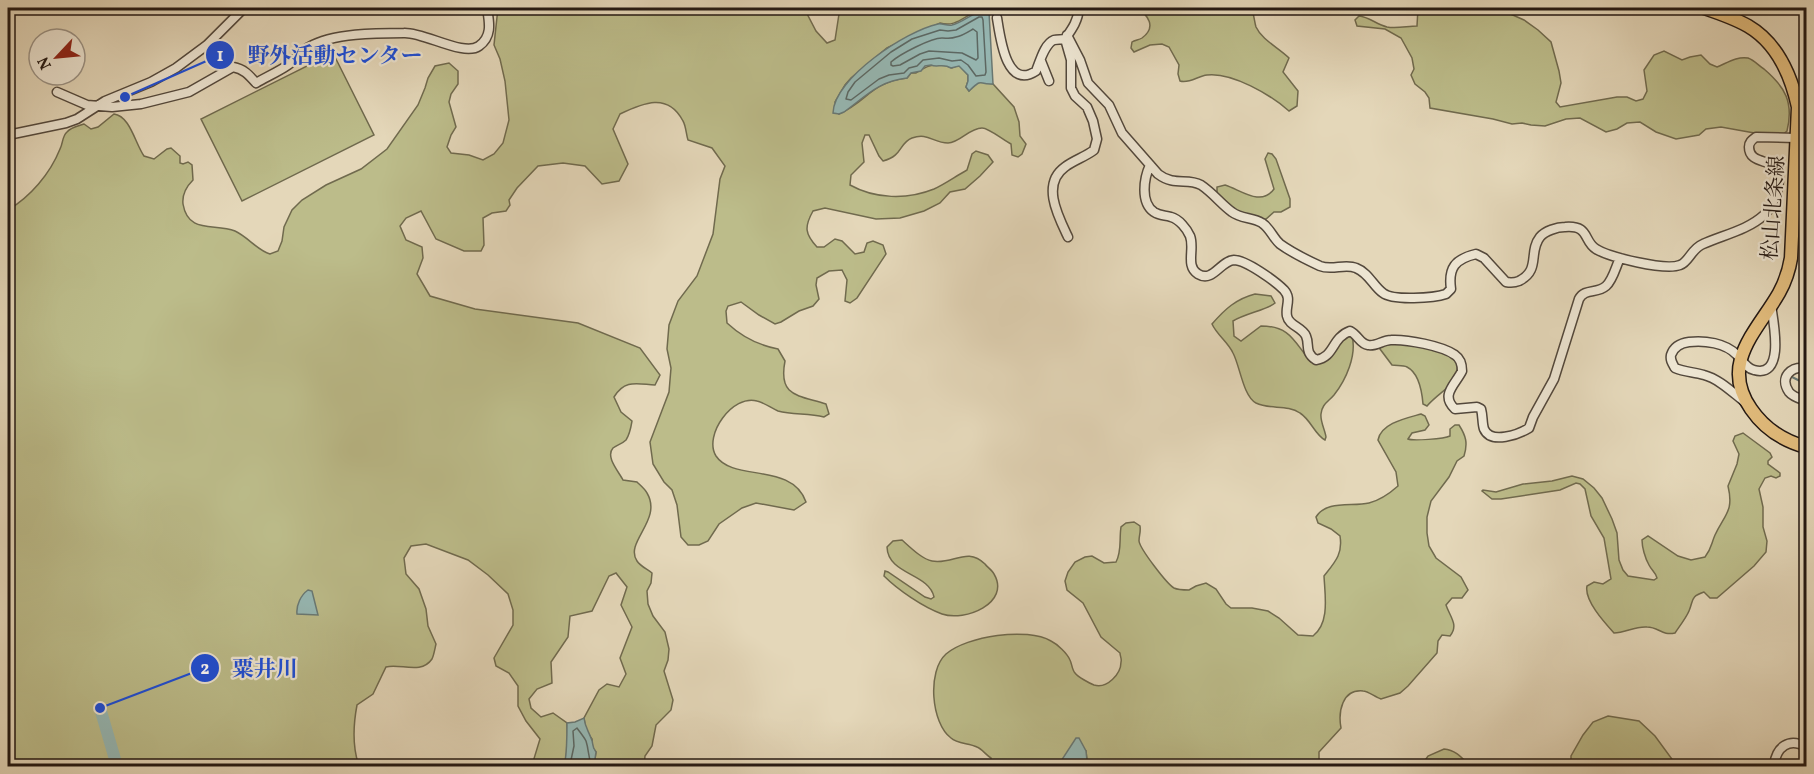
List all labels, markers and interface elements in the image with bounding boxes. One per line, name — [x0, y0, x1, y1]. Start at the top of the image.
north arrow — [27, 27, 87, 87]
callout: 野外活動センター — [205, 35, 435, 75]
text: 野外活動センター — [247, 42, 423, 73]
text: 1 — [216, 44, 224, 69]
text: N — [33, 52, 58, 73]
street label: 松山北条線 — [1756, 155, 1793, 261]
callout: 粟井川 — [190, 648, 310, 688]
text: 粟井川 — [232, 655, 298, 686]
text: 2 — [200, 657, 210, 682]

